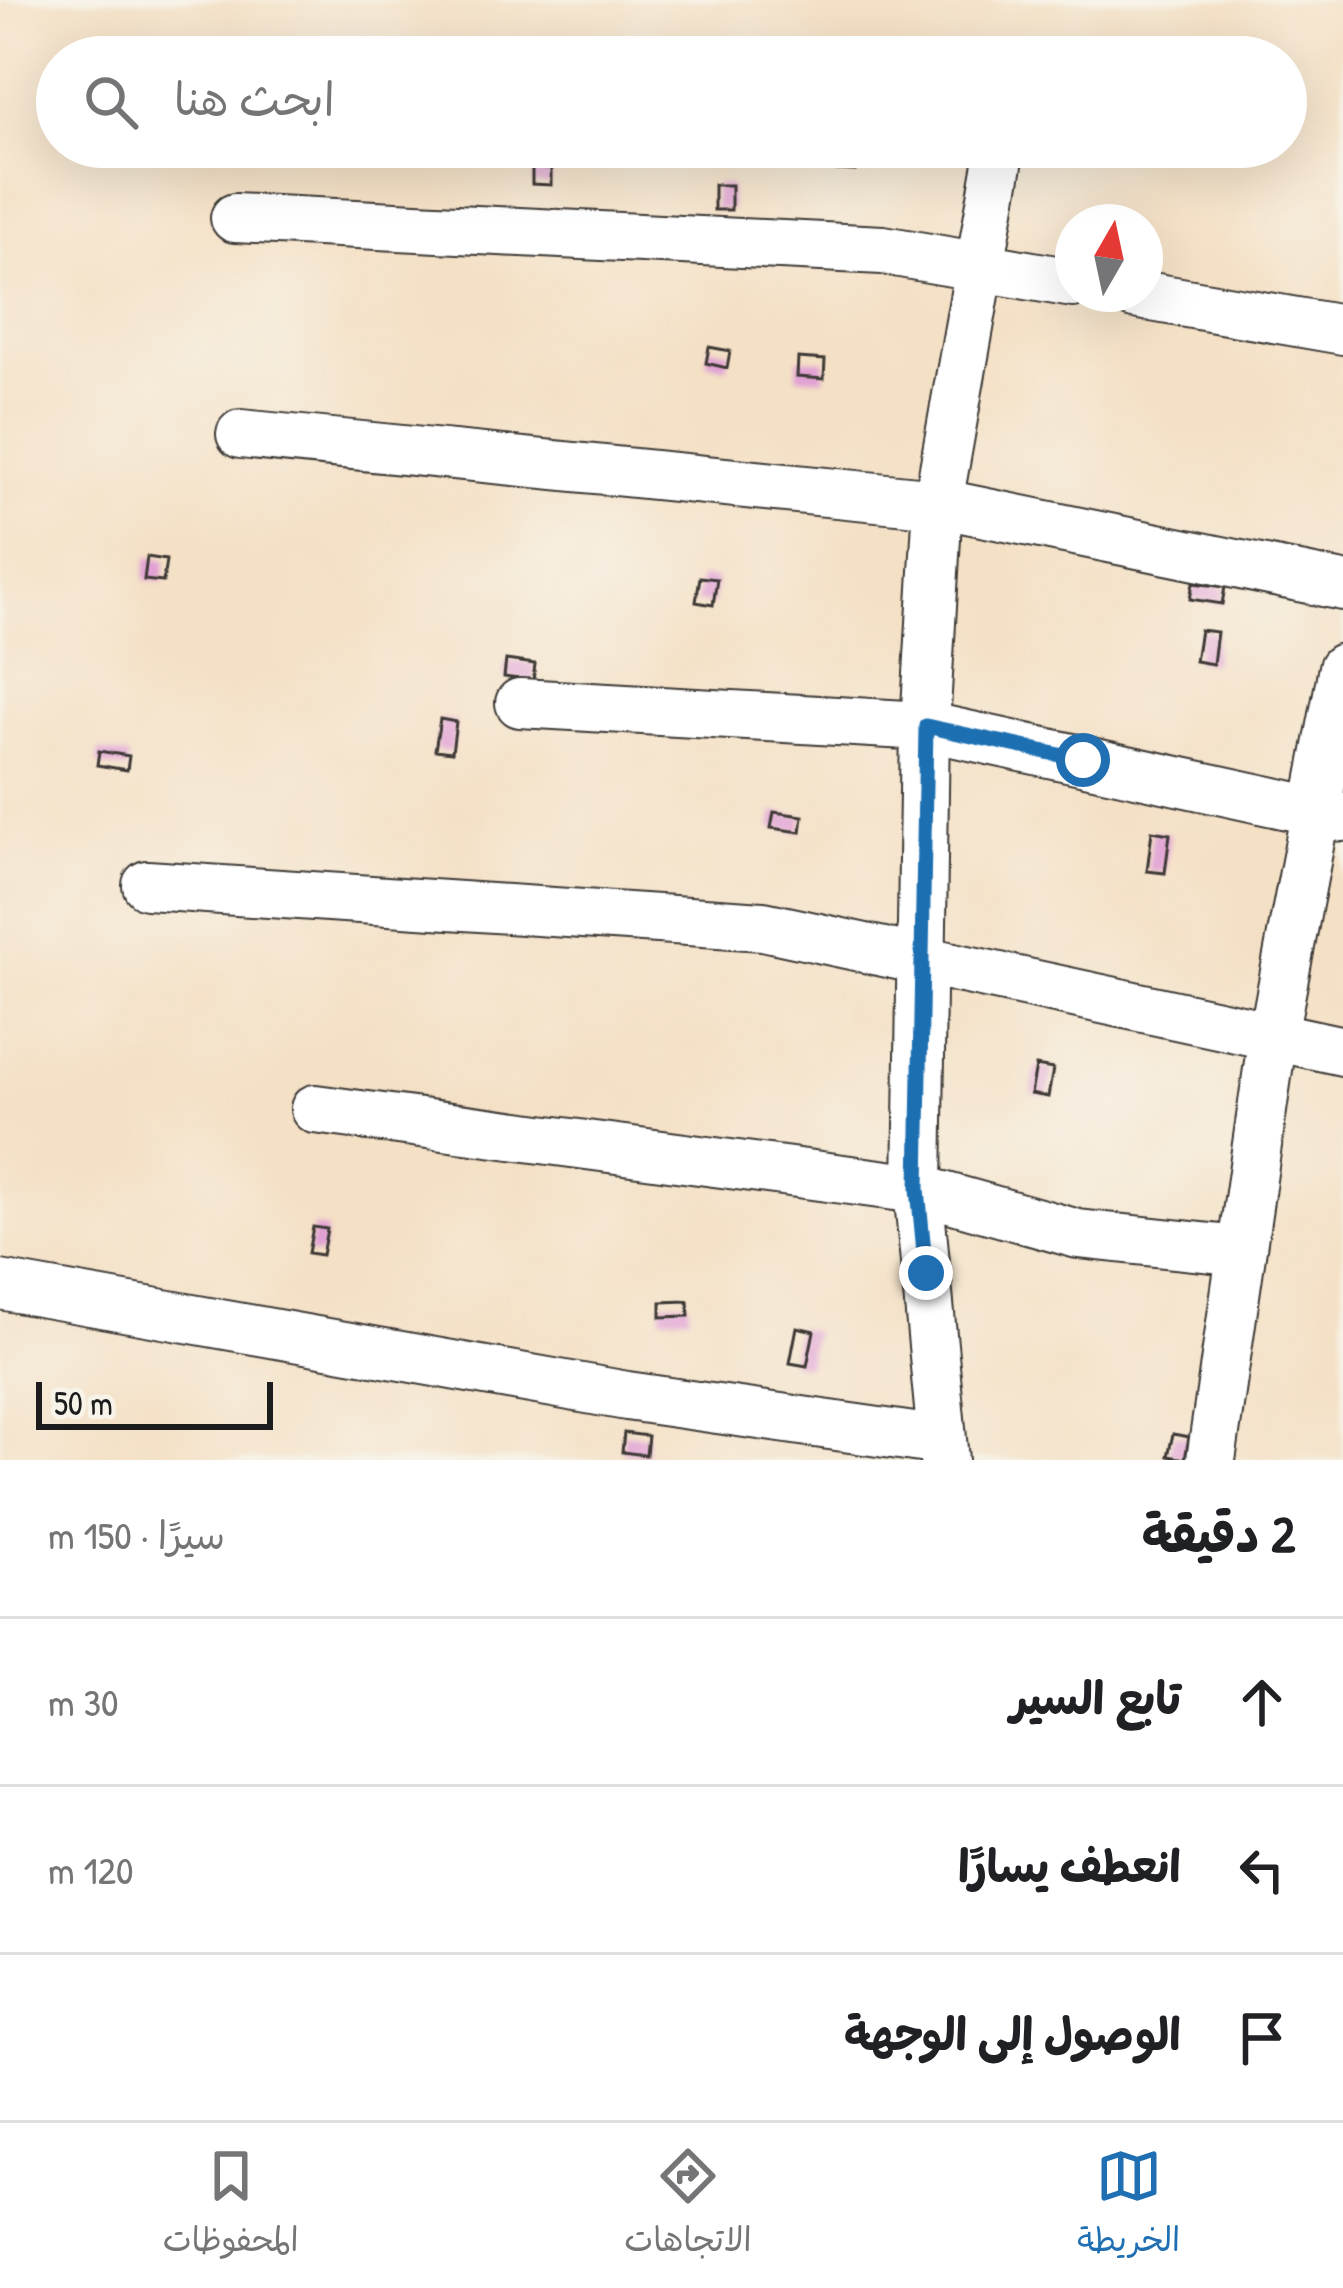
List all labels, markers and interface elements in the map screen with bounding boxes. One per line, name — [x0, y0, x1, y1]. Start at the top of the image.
search box — [36, 36, 1307, 168]
text: ابحث هنا — [174, 68, 335, 129]
icon: search — [78, 69, 144, 135]
north arrow — [1055, 204, 1163, 312]
route start — [1056, 733, 1110, 787]
route end — [899, 1246, 953, 1300]
scale bar — [36, 1376, 273, 1429]
text: 50 m — [54, 1381, 113, 1425]
text: 2 دقيقة — [1142, 1499, 1295, 1568]
text: سيرًا · 150 m — [48, 1508, 225, 1561]
text: تابع السير — [1010, 1667, 1181, 1728]
icon: ahead — [1229, 1669, 1295, 1735]
text: 30 m — [48, 1675, 118, 1728]
text: انعطف يسارًا — [958, 1835, 1181, 1896]
icon: left — [1229, 1837, 1295, 1903]
text: 120 m — [48, 1843, 133, 1896]
text: الوصول إلى الوجهة — [844, 2003, 1181, 2064]
icon: arrive — [1229, 2005, 1295, 2071]
tab: المحفوظات — [163, 2143, 299, 2269]
tab: الاتجاهات — [624, 2143, 752, 2269]
tab: الخريطة — [1077, 2143, 1180, 2269]

